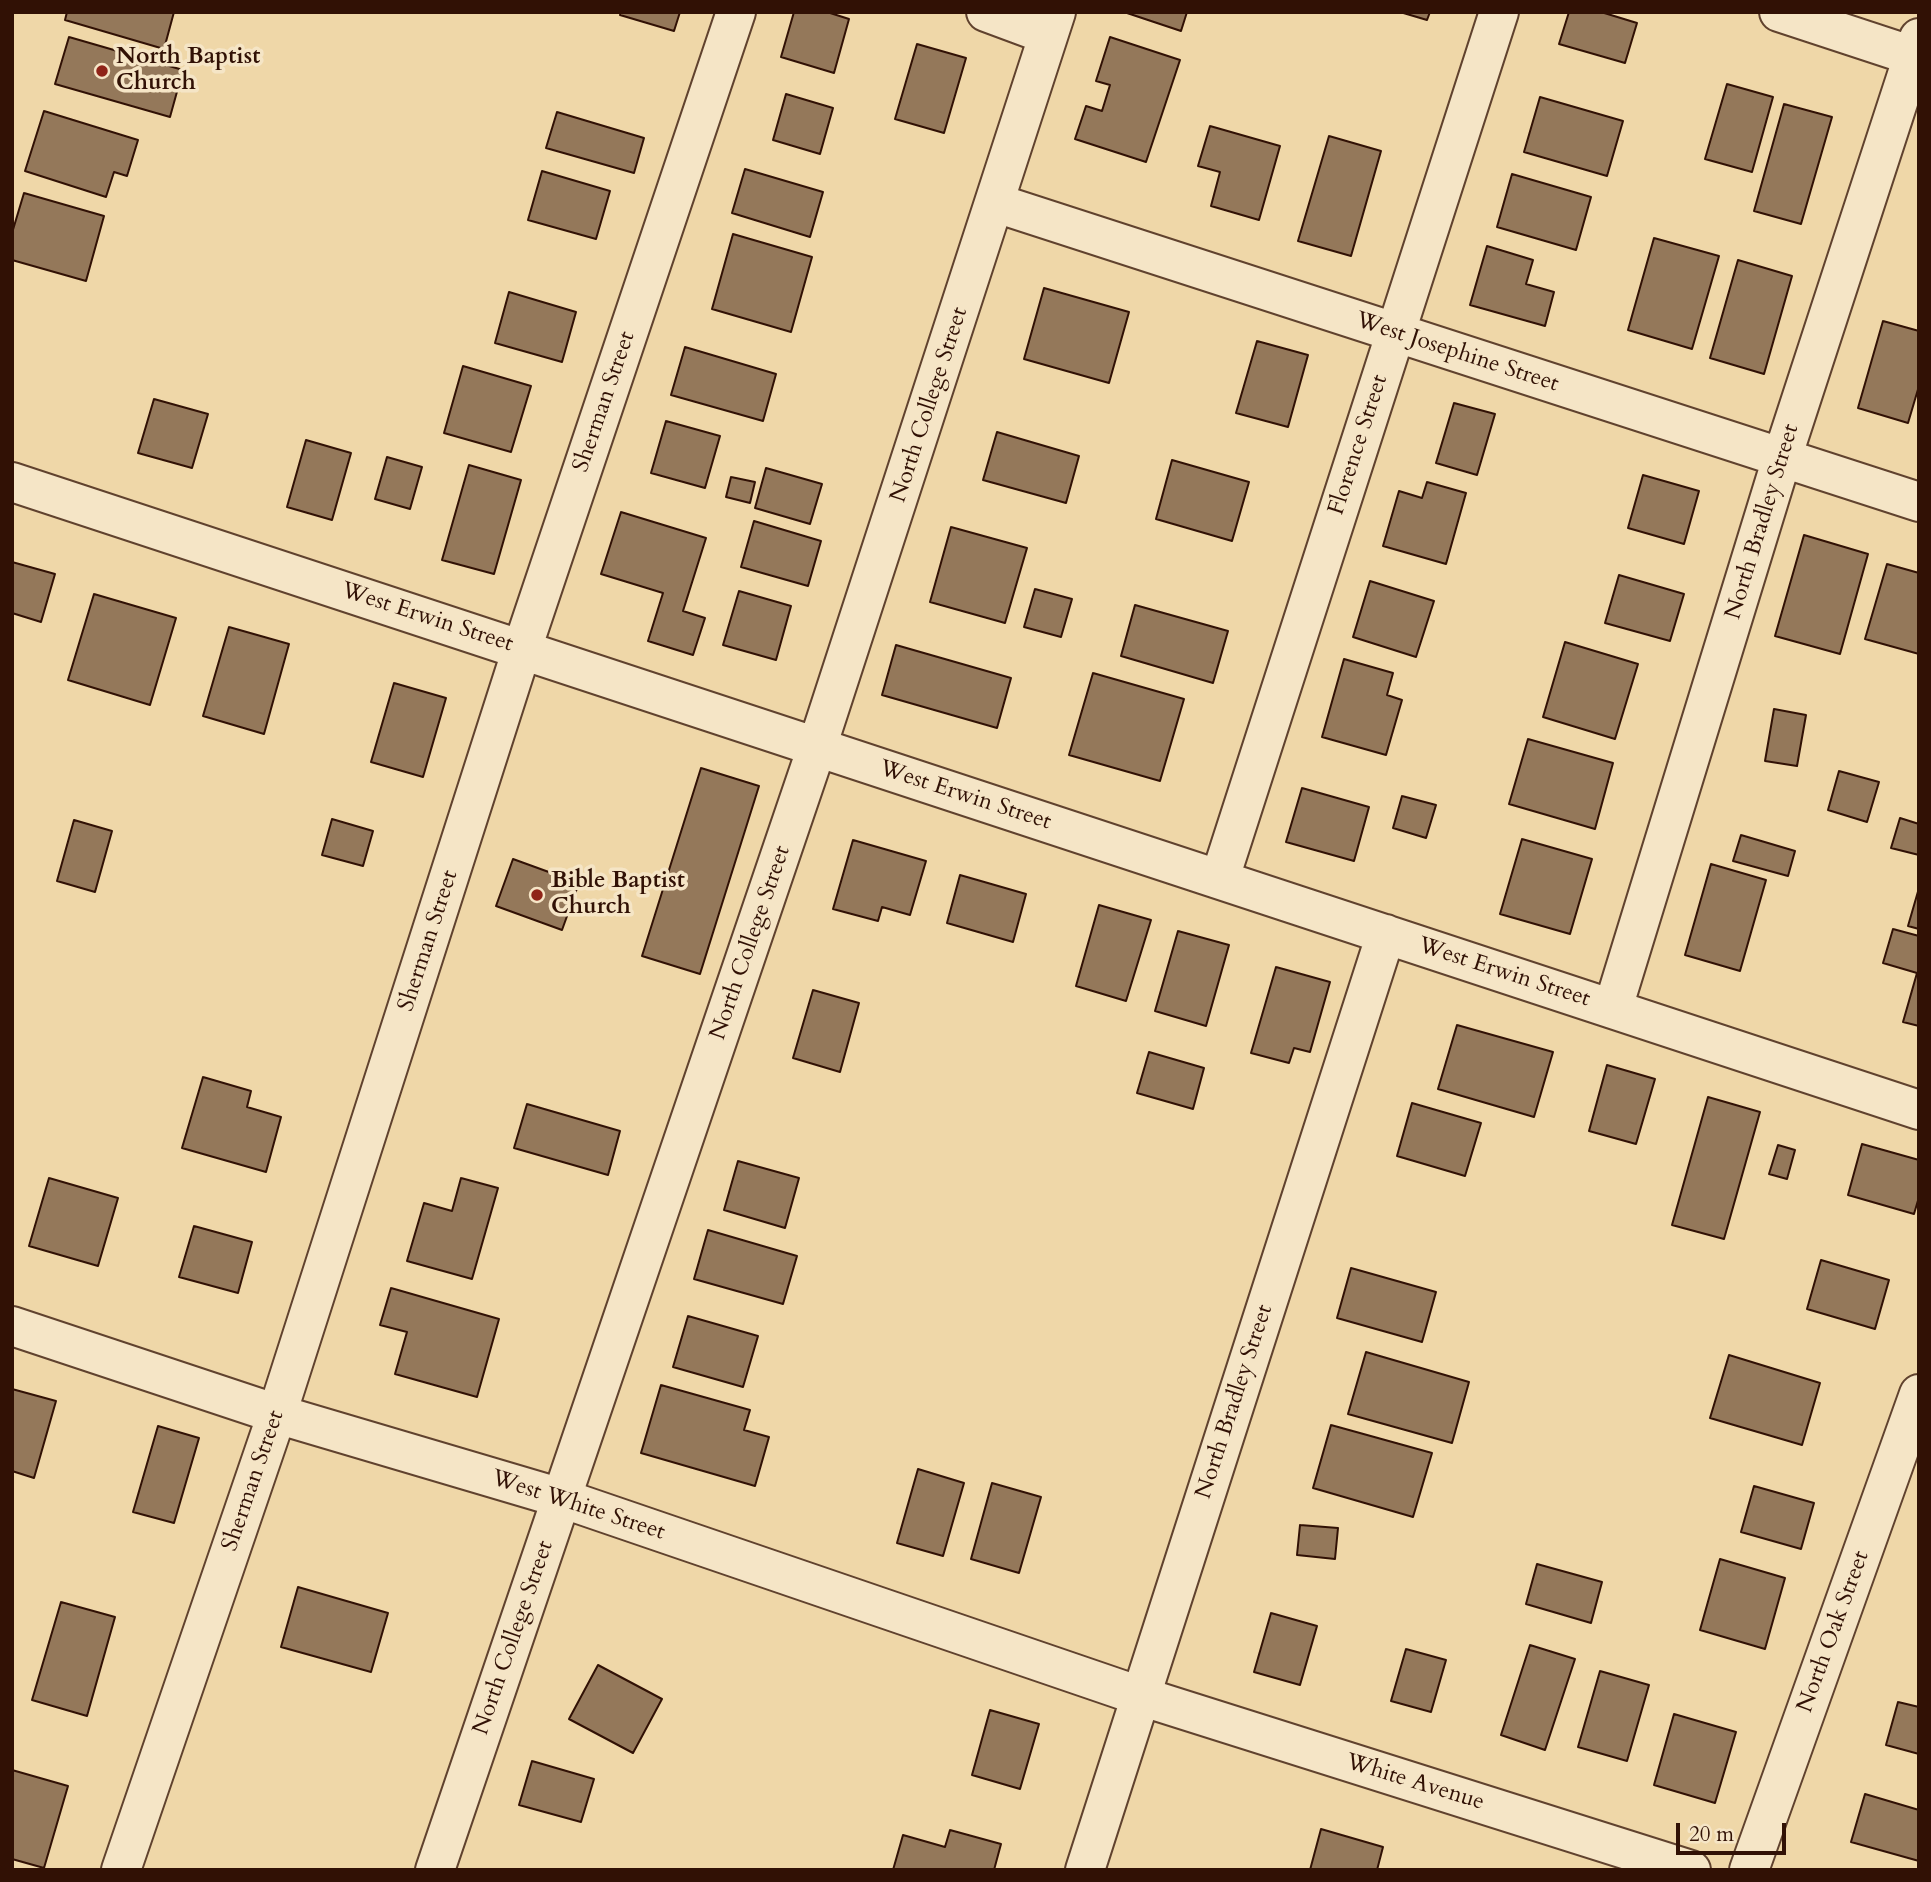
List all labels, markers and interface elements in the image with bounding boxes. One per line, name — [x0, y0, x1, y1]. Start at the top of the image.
place label: North Baptist Church — [116, 44, 260, 98]
marker: North Baptist Church — [94, 63, 110, 79]
street label: North College Street — [885, 304, 975, 506]
street label: West Josephine Street — [1352, 307, 1562, 399]
street label: Sherman Street — [568, 328, 642, 476]
street label: Florence Street — [1323, 371, 1395, 519]
street label: North Bradley Street — [1720, 421, 1806, 623]
street label: West Erwin Street — [338, 577, 516, 659]
street label: West Erwin Street — [876, 755, 1054, 837]
street label: North College Street — [705, 842, 797, 1044]
street label: Sherman Street — [393, 867, 465, 1015]
place label: Bible Baptist Church — [551, 868, 685, 922]
marker: Bible Baptist Church — [529, 887, 545, 903]
street label: West Erwin Street — [1415, 932, 1593, 1014]
street label: North Bradley Street — [1191, 1301, 1279, 1503]
street label: Sherman Street — [217, 1407, 291, 1555]
street label: West White Street — [488, 1465, 668, 1547]
street label: North College Street — [468, 1537, 560, 1739]
street label: North Oak Street — [1792, 1547, 1876, 1717]
street label: White Avenue — [1343, 1749, 1487, 1817]
scale bar — [1679, 1808, 1789, 1852]
text: 20 m — [1689, 1820, 1734, 1849]

